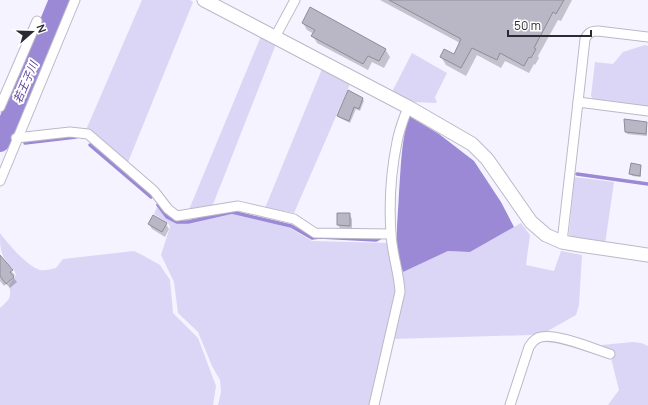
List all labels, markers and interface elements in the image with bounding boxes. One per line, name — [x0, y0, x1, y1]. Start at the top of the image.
north arrow — [12, 12, 52, 52]
scale bar — [508, 12, 591, 38]
text: 50 m — [514, 17, 541, 34]
text: N — [33, 22, 50, 35]
water label: 若王子川 — [10, 58, 41, 105]

